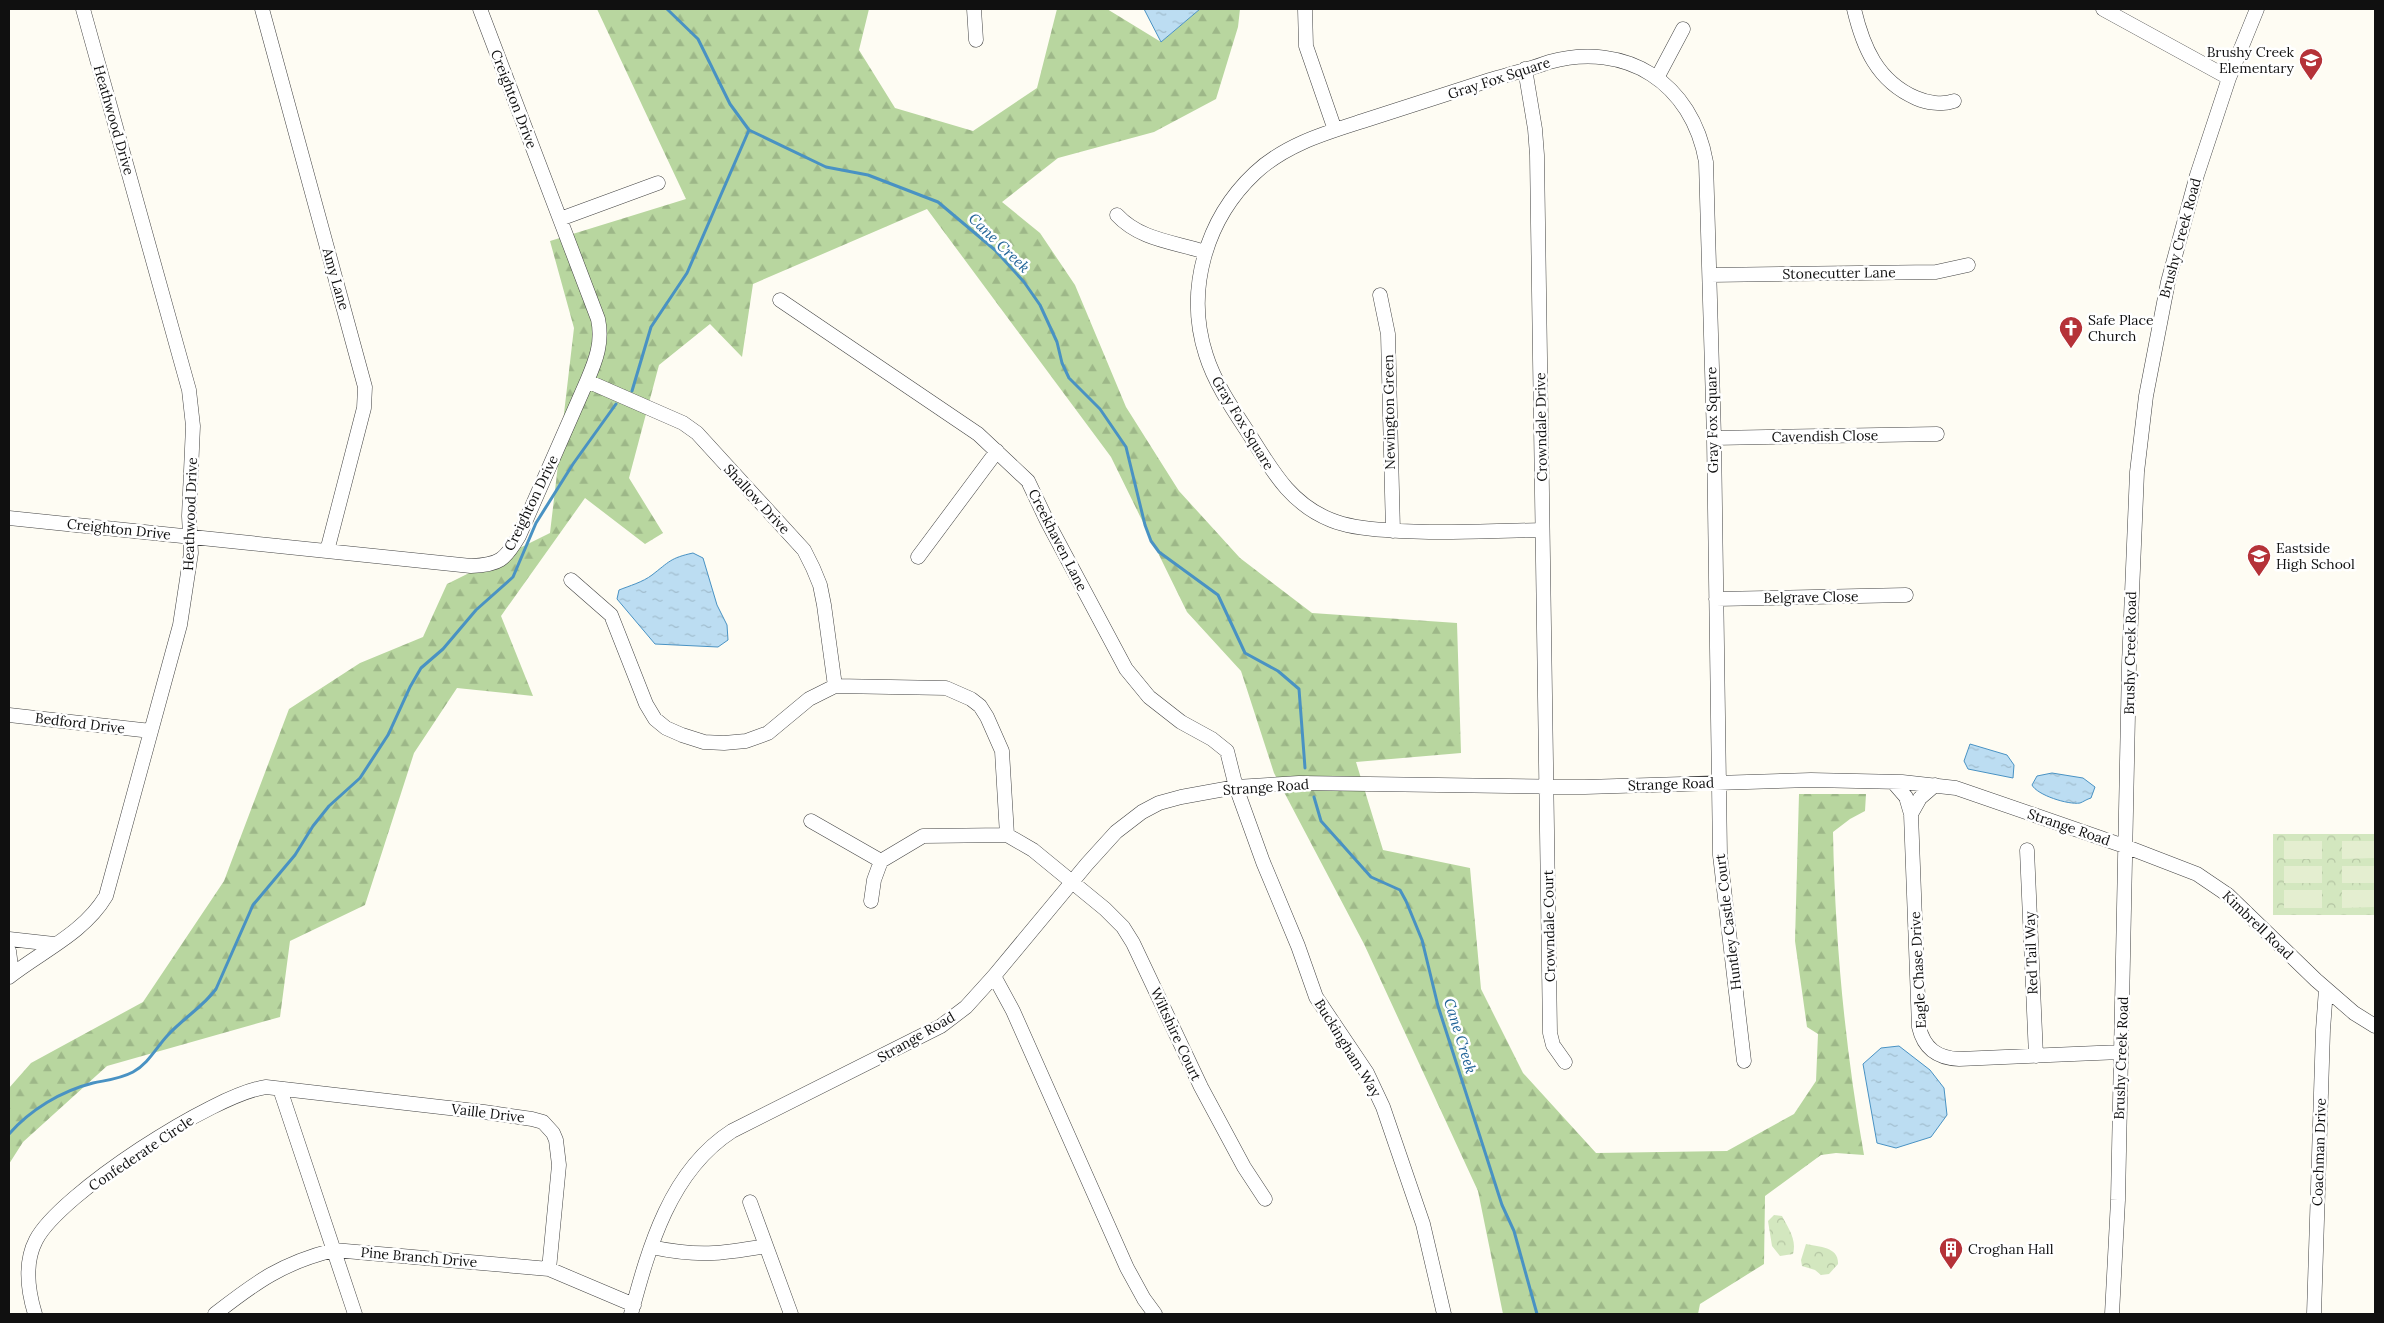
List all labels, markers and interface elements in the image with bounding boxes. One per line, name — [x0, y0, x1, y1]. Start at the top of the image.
place label: Brushy Creek Elementary — [2207, 43, 2295, 77]
street label: Creighton Drive — [487, 47, 541, 151]
school or university icon: Brushy Creek Elementary — [2298, 47, 2324, 81]
street label: Gray Fox Square — [1446, 53, 1553, 103]
street label: Heathwood Drive — [90, 63, 138, 177]
street label: Brushy Creek Road — [2155, 176, 2205, 300]
water label: Cane Creek — [965, 209, 1034, 277]
street label: Amy Lane — [318, 245, 354, 313]
street label: Stonecutter Lane — [1782, 263, 1896, 283]
place label: Safe Place Church — [2088, 311, 2154, 345]
church icon: Safe Place Church — [2058, 315, 2084, 349]
street label: Newington Green — [1379, 354, 1399, 470]
street label: Gray Fox Square — [1702, 366, 1722, 473]
street label: Crowndale Drive — [1531, 372, 1551, 482]
street label: Gray Fox Square — [1208, 373, 1278, 474]
street label: Cavendish Close — [1772, 426, 1879, 446]
street label: Creighton Drive — [500, 452, 562, 554]
street label: Heathwood Drive — [179, 457, 201, 571]
street label: Shallow Drive — [720, 460, 794, 538]
street label: Creekhaven Lane — [1024, 486, 1092, 594]
street label: Creighton Drive — [66, 515, 172, 543]
place label: Eastside High School — [2276, 539, 2355, 573]
school or university icon: Eastside High School — [2246, 543, 2272, 577]
street label: Belgrave Close — [1763, 587, 1859, 607]
street label: Brushy Creek Road — [2120, 591, 2140, 715]
street label: Bedford Drive — [34, 709, 126, 737]
street label: Strange Road — [1628, 773, 1714, 795]
street label: Strange Road — [1222, 775, 1310, 799]
street label: Strange Road — [2025, 804, 2113, 850]
street label: Huntley Castle Court — [1711, 852, 1745, 991]
street label: Crowndale Court — [1539, 869, 1559, 982]
street label: Kimbrell Road — [2219, 887, 2297, 963]
street label: Red Tail Way — [2021, 910, 2041, 995]
street label: Eagle Chase Drive — [1906, 911, 1930, 1029]
street label: Wiltshire Court — [1147, 985, 1206, 1084]
street label: Buckingham Way — [1311, 996, 1386, 1101]
water label: Cane Creek — [1440, 996, 1481, 1076]
street label: Brushy Creek Road — [2110, 996, 2132, 1120]
street label: Strange Road — [874, 1008, 958, 1066]
street label: Coachman Drive — [2308, 1097, 2330, 1206]
street label: Vaille Drive — [449, 1099, 526, 1126]
street label: Confederate Circle — [85, 1111, 197, 1195]
building icon: Croghan Hall — [1938, 1236, 1964, 1270]
place label: Croghan Hall — [1968, 1240, 2054, 1258]
street label: Pine Branch Drive — [360, 1243, 478, 1271]

